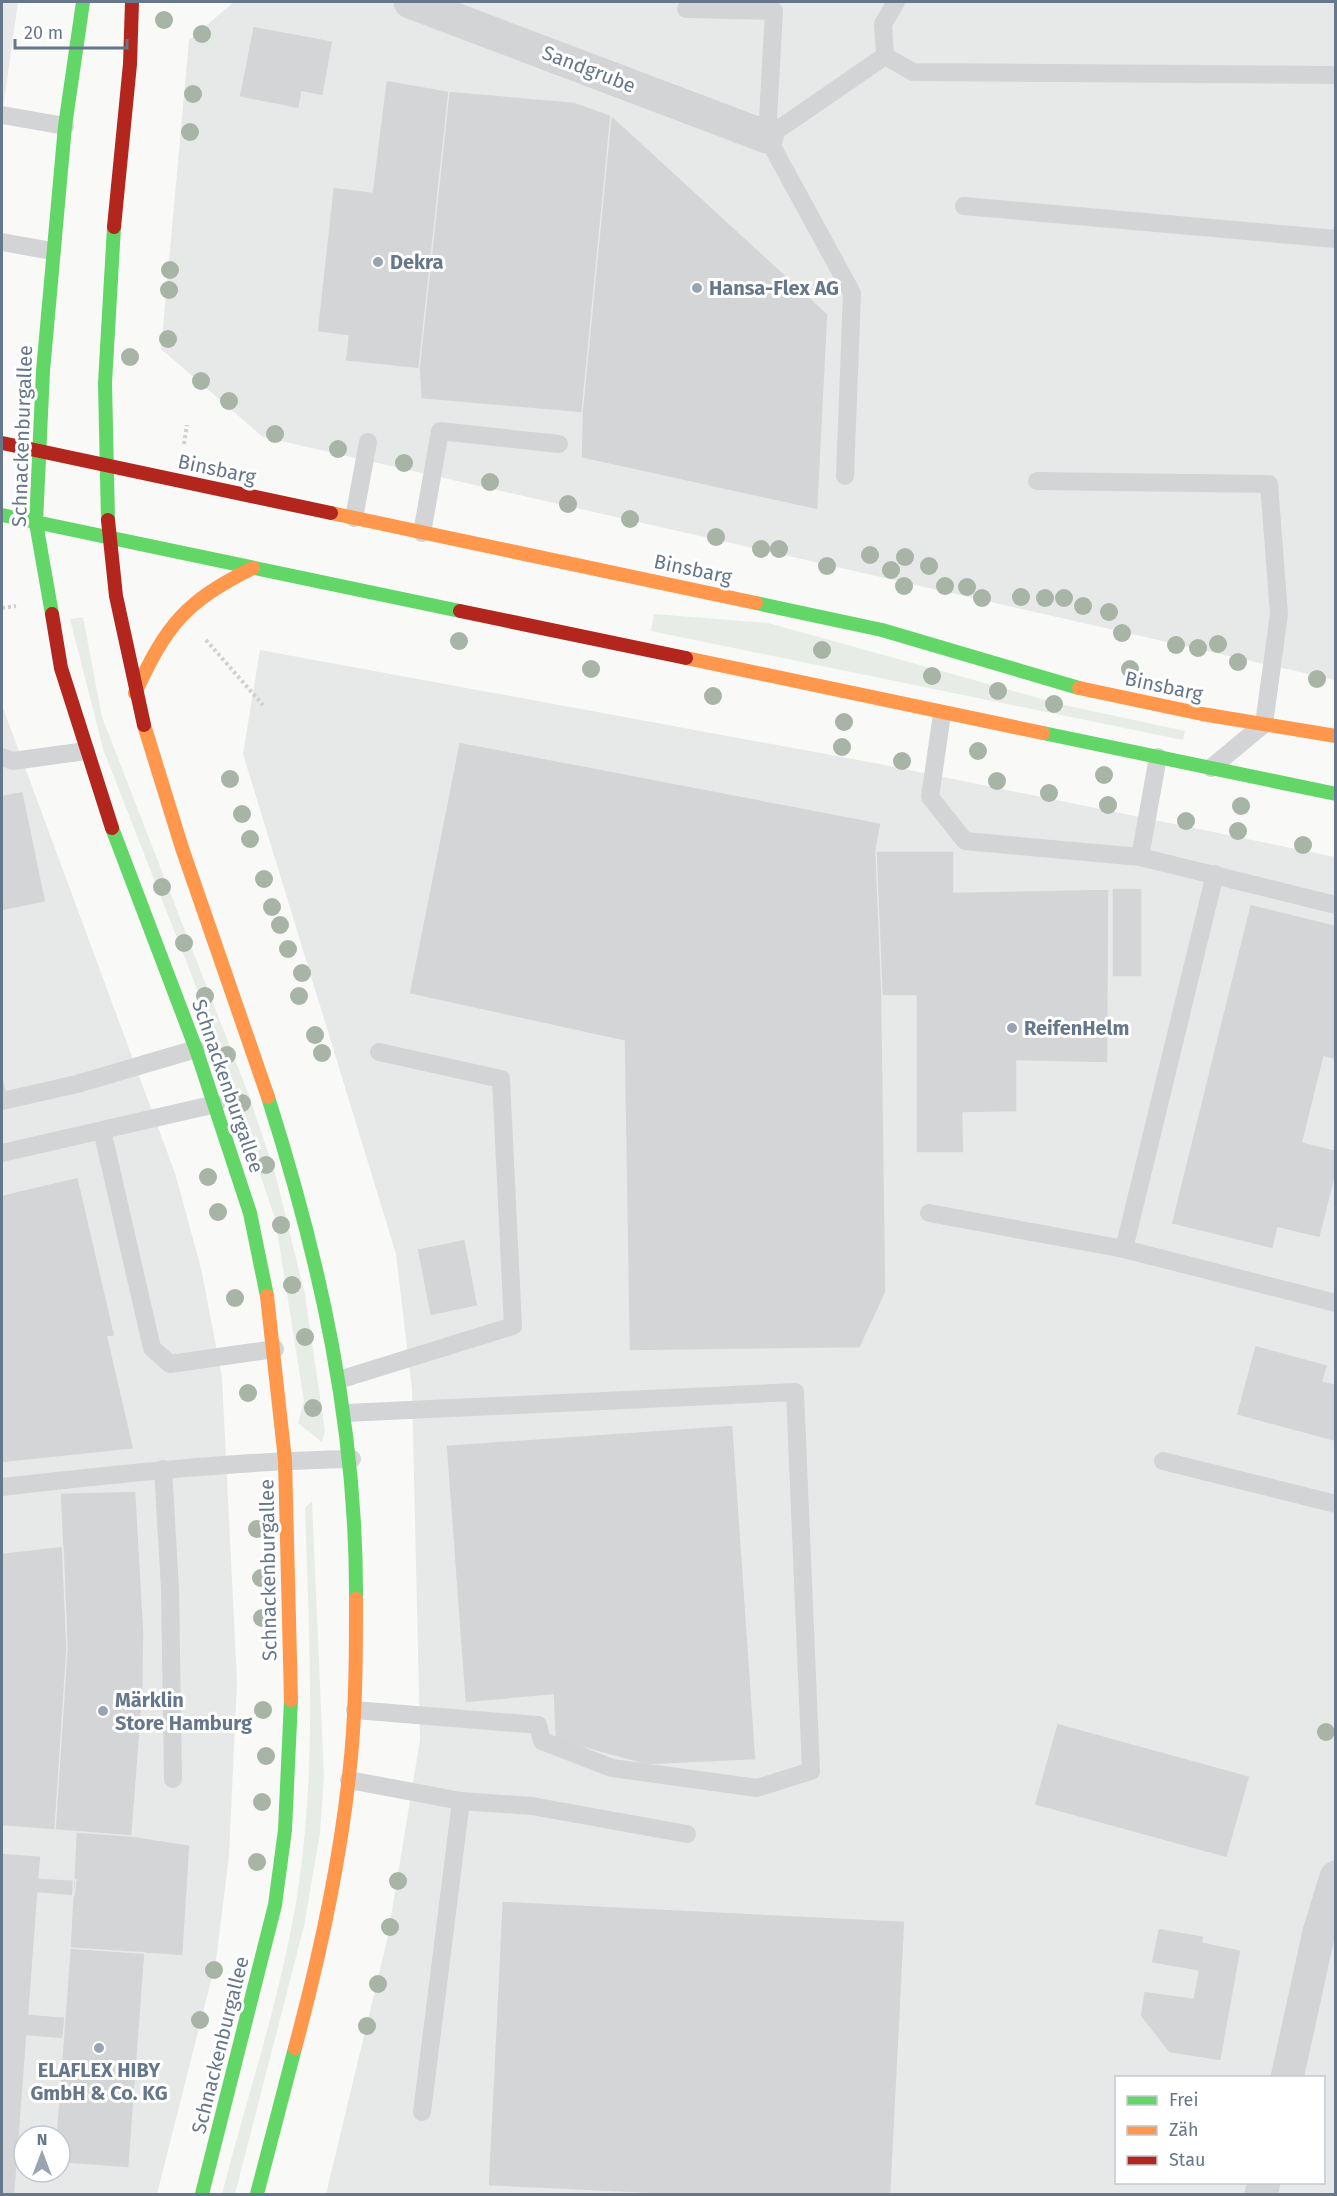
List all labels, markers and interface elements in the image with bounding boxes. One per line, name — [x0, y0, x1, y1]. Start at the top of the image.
scale bar — [15, 12, 128, 50]
text: 20 m — [24, 22, 63, 44]
street label: Sandgrube — [539, 40, 639, 98]
place label: Dekra — [390, 250, 443, 274]
marker: Dekra — [371, 255, 385, 269]
place label: Hansa-Flex AG — [709, 276, 839, 300]
marker: Hansa-Flex AG — [690, 281, 704, 295]
street label: Schnackenburgallee — [7, 345, 37, 527]
street label: Binsbarg — [176, 449, 259, 489]
street label: Binsbarg — [652, 549, 735, 589]
street label: Binsbarg — [1123, 666, 1206, 706]
street label: Schnackenburgallee — [187, 996, 269, 1176]
place label: ReifenHelm — [1024, 1016, 1129, 1040]
marker: ReifenHelm — [1005, 1021, 1019, 1035]
street label: Schnackenburgallee — [254, 1479, 282, 1661]
place label: Märklin Store Hamburg — [115, 1688, 253, 1735]
marker: Märklin Store Hamburg — [96, 1704, 110, 1718]
street label: Schnackenburgallee — [186, 1954, 254, 2136]
marker: ELAFLEX HIBY GmbH & Co. KG — [92, 2041, 106, 2055]
place label: ELAFLEX HIBY GmbH & Co. KG — [30, 2058, 168, 2105]
legend — [1115, 2076, 1325, 2184]
text: Frei — [1169, 2089, 1199, 2111]
text: Zäh — [1169, 2119, 1198, 2141]
north arrow — [12, 2124, 72, 2184]
text: N — [37, 2130, 47, 2149]
text: Stau — [1169, 2149, 1205, 2171]

